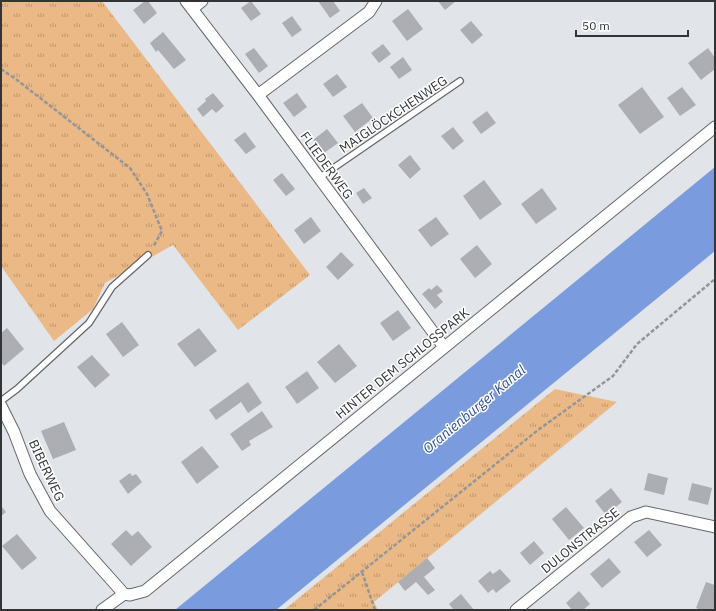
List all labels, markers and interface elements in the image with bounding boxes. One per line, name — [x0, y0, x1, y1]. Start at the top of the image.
scale bar — [576, 12, 688, 38]
text: 50 m — [582, 18, 610, 33]
street label: MAIGLÖCKCHENWEG — [336, 72, 451, 157]
street label: FLIEDERWEG — [296, 128, 357, 202]
street label: HINTER DEM SCHLOSSPARK — [332, 304, 473, 423]
water label: Oranienburger Kanal — [419, 361, 529, 457]
street label: BIBERWEG — [25, 437, 68, 504]
street label: DULONSTRASSE — [538, 504, 623, 577]

